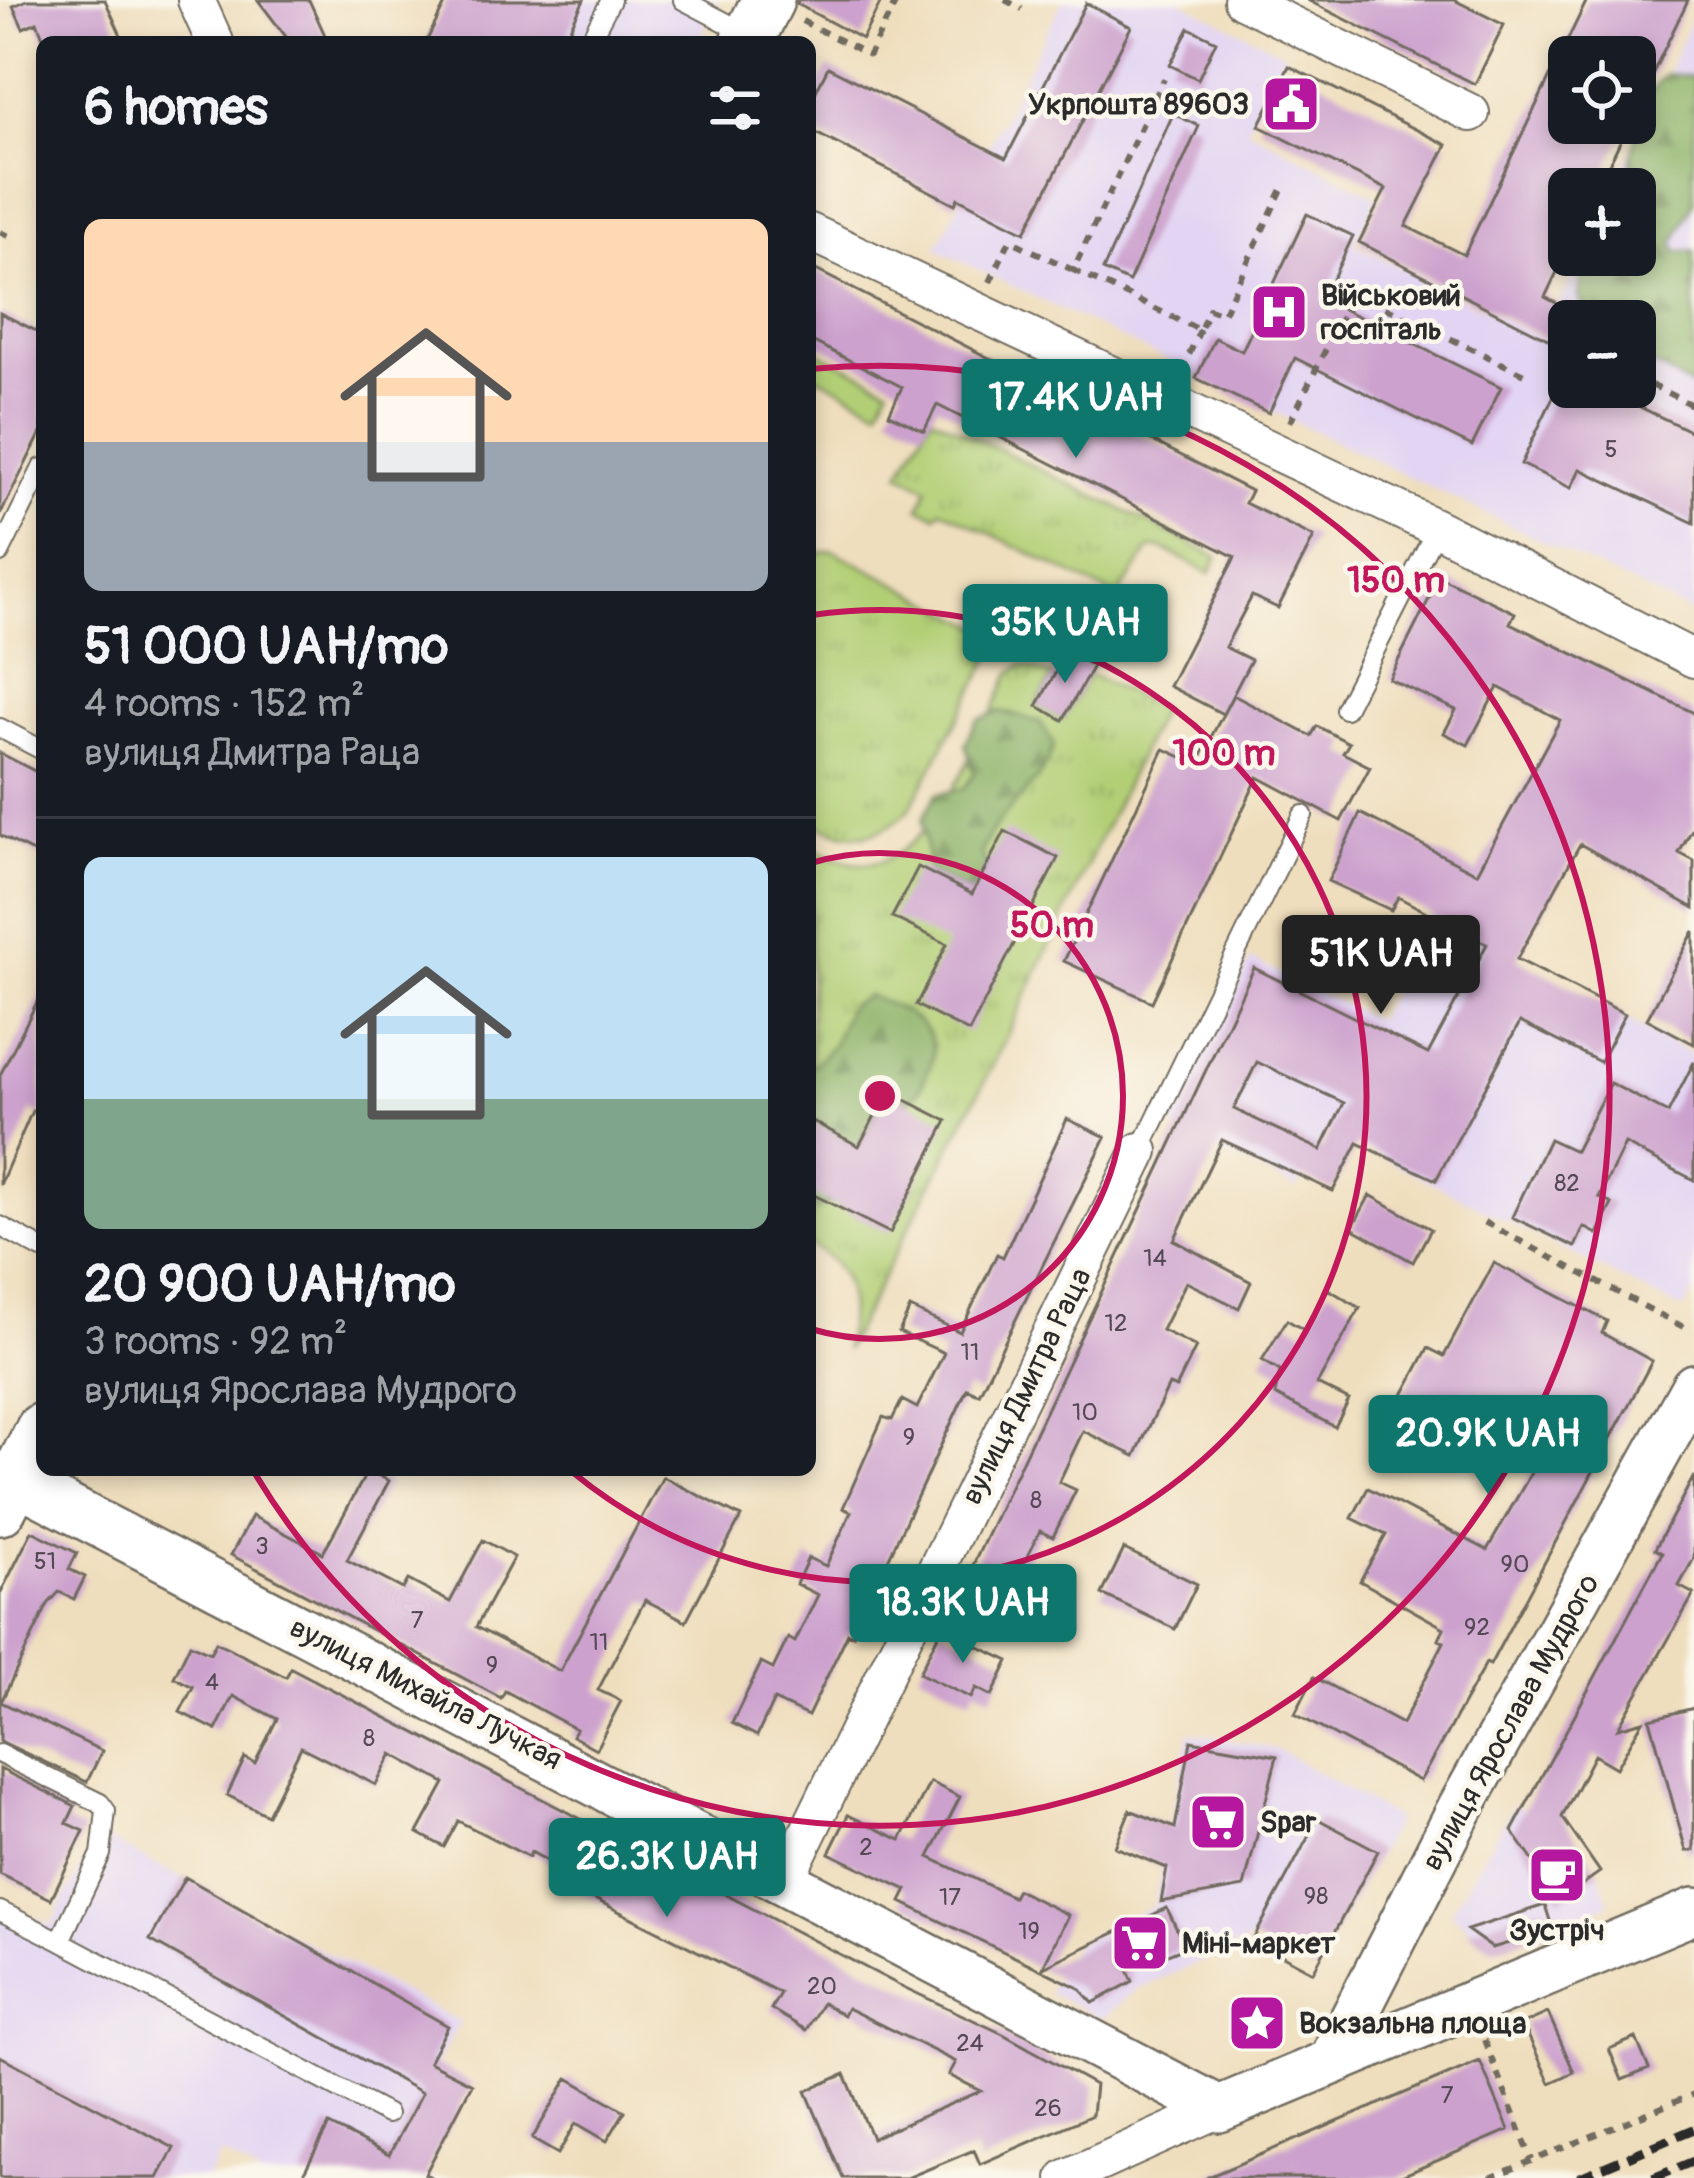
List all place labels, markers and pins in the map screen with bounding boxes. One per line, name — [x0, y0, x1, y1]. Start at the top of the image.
public building icon: Укрпошта 89603 — [1260, 73, 1322, 135]
place label: Укрпошта 89603 — [1028, 86, 1249, 123]
place label: Військовий госпіталь — [1320, 277, 1461, 348]
hospital icon: Військовий госпіталь — [1248, 281, 1310, 343]
pin: 17.4K UAH — [939, 359, 1213, 461]
pin: 35K UAH — [954, 584, 1176, 686]
pin: 51K UAH — [1270, 915, 1492, 1017]
centre of rings — [859, 1075, 901, 1117]
pin: 20.9K UAH — [1351, 1395, 1625, 1497]
pin: 18.3K UAH — [826, 1564, 1100, 1666]
supermarket icon: Spar — [1187, 1791, 1249, 1853]
place label: Spar — [1260, 1804, 1317, 1841]
pin: 26.3K UAH — [530, 1818, 804, 1920]
cafe icon: Зустріч — [1526, 1844, 1588, 1906]
supermarket icon: Міні-маркет — [1109, 1912, 1171, 1974]
place label: Зустріч — [1509, 1912, 1605, 1949]
place label: Міні-маркет — [1182, 1925, 1336, 1962]
place icon: Вокзальна площа — [1226, 1992, 1288, 2054]
place label: Вокзальна площа — [1299, 2005, 1526, 2042]

